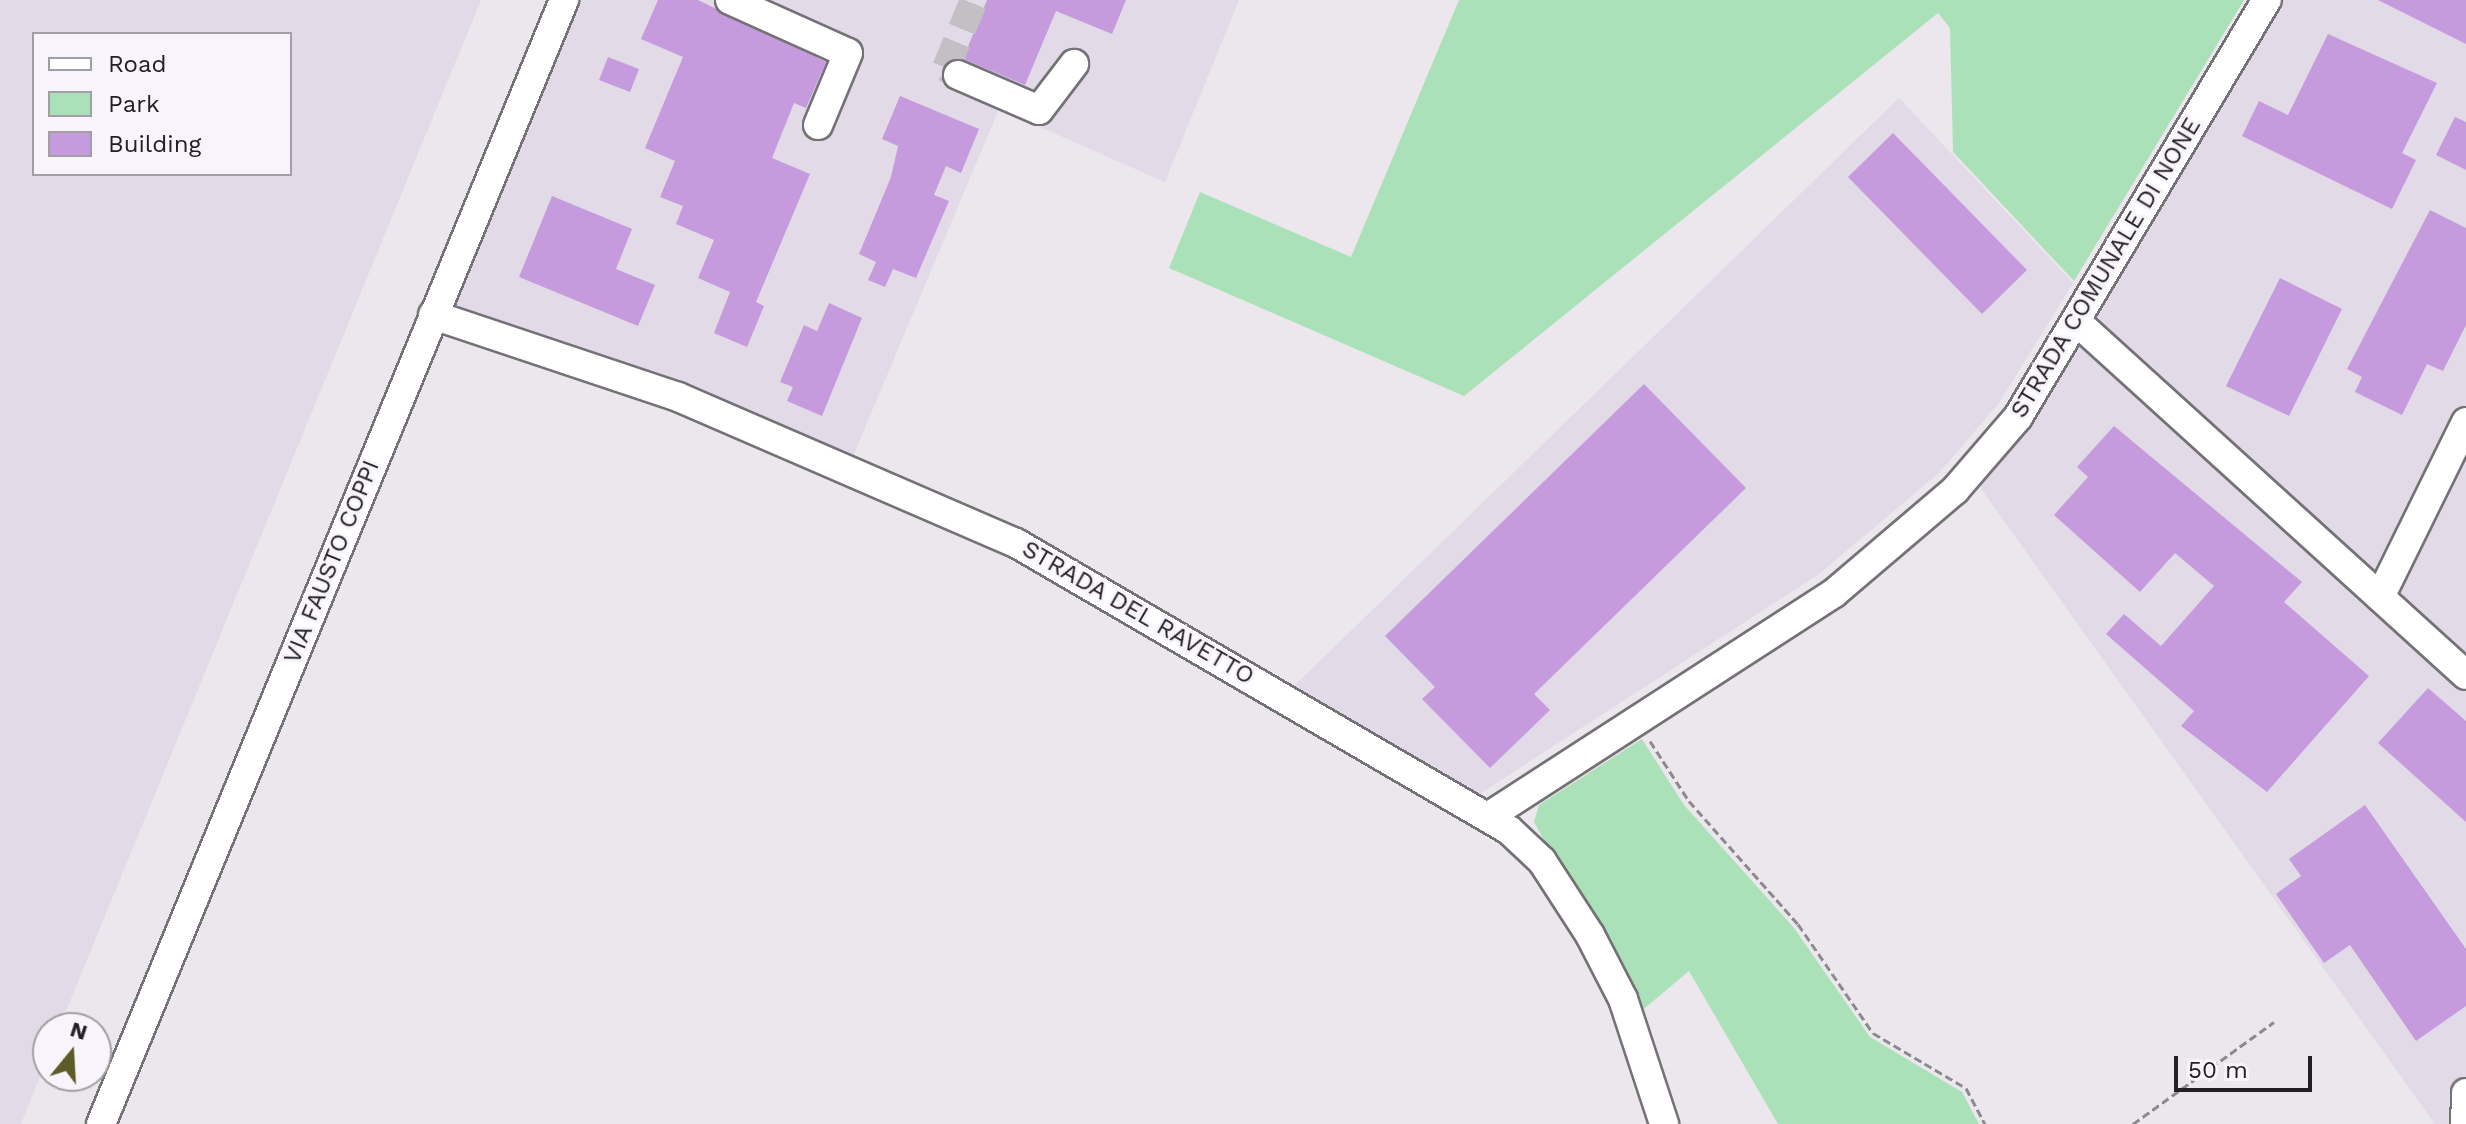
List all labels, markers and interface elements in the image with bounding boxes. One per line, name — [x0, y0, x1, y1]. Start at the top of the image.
legend — [32, 32, 292, 176]
text: Road — [108, 50, 167, 78]
text: Park — [108, 90, 160, 118]
street label: STRADA COMUNALE DI NONE — [2005, 112, 2207, 424]
text: Building — [108, 130, 201, 158]
street label: VIA FAUSTO COPPI — [278, 456, 386, 668]
street label: STRADA DEL RAVETTO — [1016, 534, 1260, 692]
north arrow — [32, 1012, 112, 1092]
text: N — [67, 1016, 91, 1045]
scale bar — [2178, 1040, 2316, 1090]
text: 50 m — [2188, 1056, 2248, 1084]

